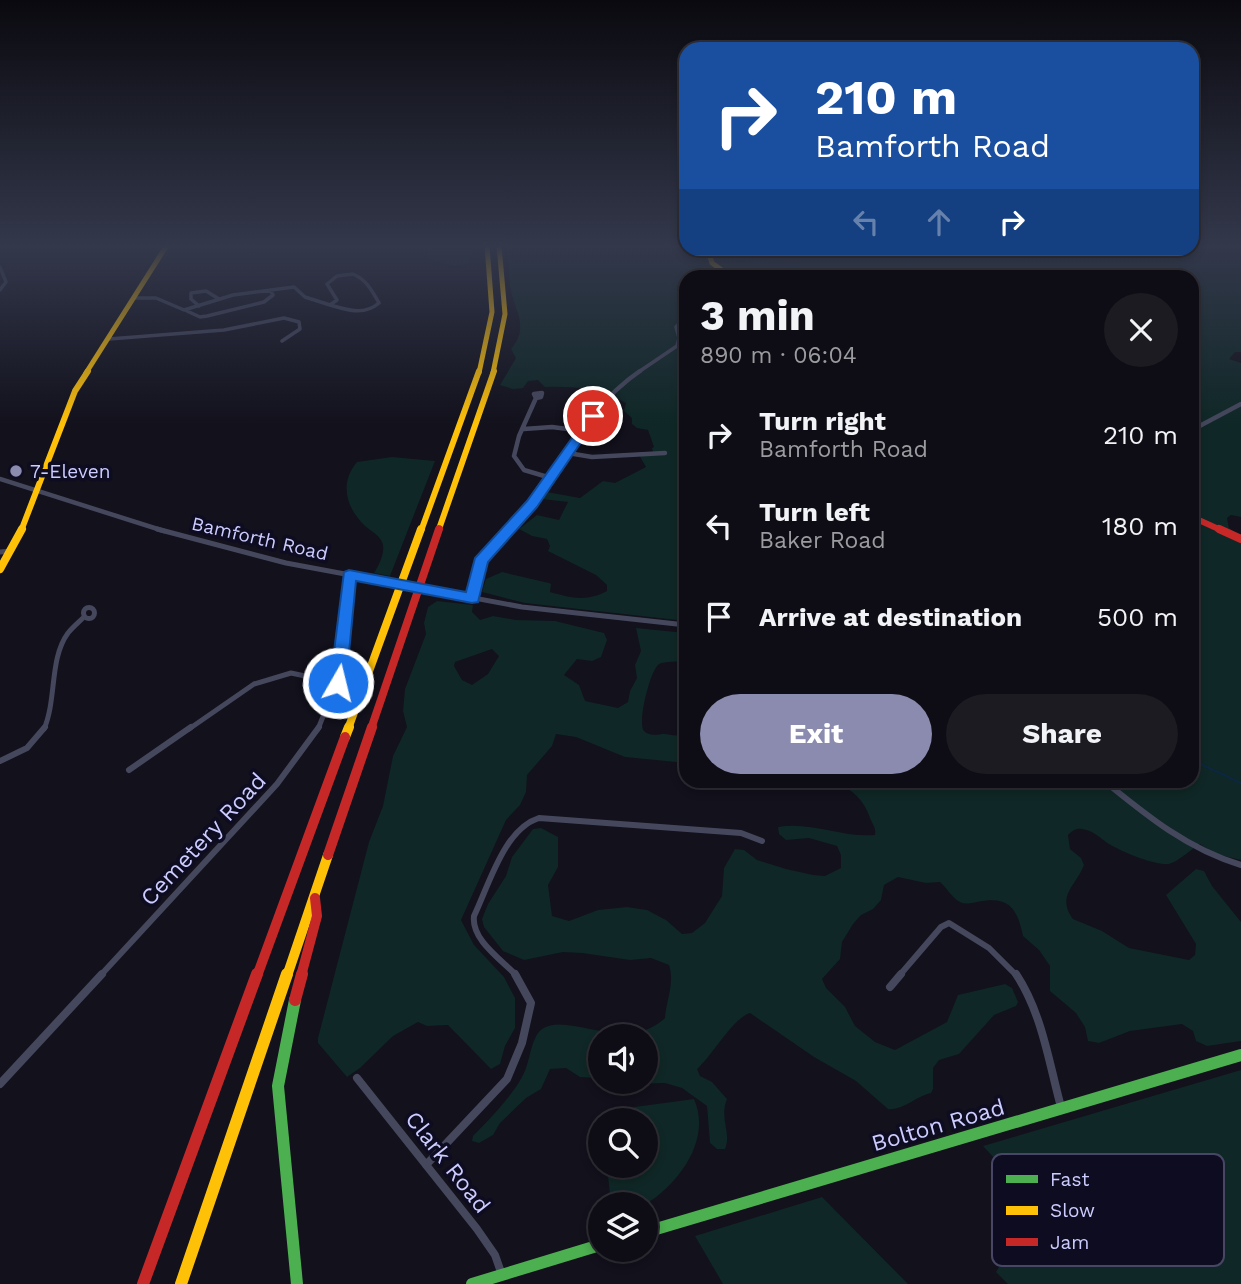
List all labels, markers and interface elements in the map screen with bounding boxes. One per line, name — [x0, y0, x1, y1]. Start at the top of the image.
text: 210 m — [815, 68, 957, 126]
icon: right — [700, 70, 791, 161]
text: Bamforth Road — [815, 127, 1050, 165]
icon: left — [847, 203, 885, 241]
icon: ahead — [920, 203, 958, 241]
icon: right — [993, 203, 1031, 241]
text: 3 min — [700, 291, 815, 340]
button: close — [1104, 293, 1178, 367]
text: 890 m · 06:04 — [700, 342, 857, 369]
pin — [563, 386, 623, 446]
icon: arrive — [574, 397, 612, 435]
text: Turn right — [759, 406, 886, 436]
icon: right — [700, 416, 738, 454]
text: 210 m — [1103, 420, 1178, 450]
text: Bamforth Road — [759, 436, 928, 463]
place label: 7-Eleven — [30, 460, 111, 483]
marker: 7-Eleven — [8, 463, 24, 479]
text: Turn left — [759, 497, 870, 527]
icon: left — [700, 507, 738, 545]
text: 180 m — [1102, 511, 1178, 541]
street label: Bamforth Road — [189, 512, 330, 565]
text: Baker Road — [759, 527, 886, 554]
icon: arrive — [700, 598, 738, 636]
text: Arrive at destination — [759, 602, 1022, 632]
text: 500 m — [1097, 602, 1178, 632]
position arrow — [301, 646, 375, 720]
button: Exit — [700, 694, 932, 774]
button: Share — [946, 694, 1178, 774]
street label: Cemetery Road — [135, 767, 272, 911]
map controls — [588, 1024, 658, 1262]
button: sound — [588, 1024, 658, 1094]
street label: Bolton Road — [869, 1094, 1008, 1157]
street label: Clark Road — [399, 1106, 496, 1219]
button: search — [588, 1108, 658, 1178]
legend — [992, 1154, 1224, 1266]
text: Fast — [1050, 1168, 1089, 1191]
button: layers — [588, 1192, 658, 1262]
text: Slow — [1050, 1199, 1095, 1222]
text: Jam — [1050, 1231, 1089, 1254]

